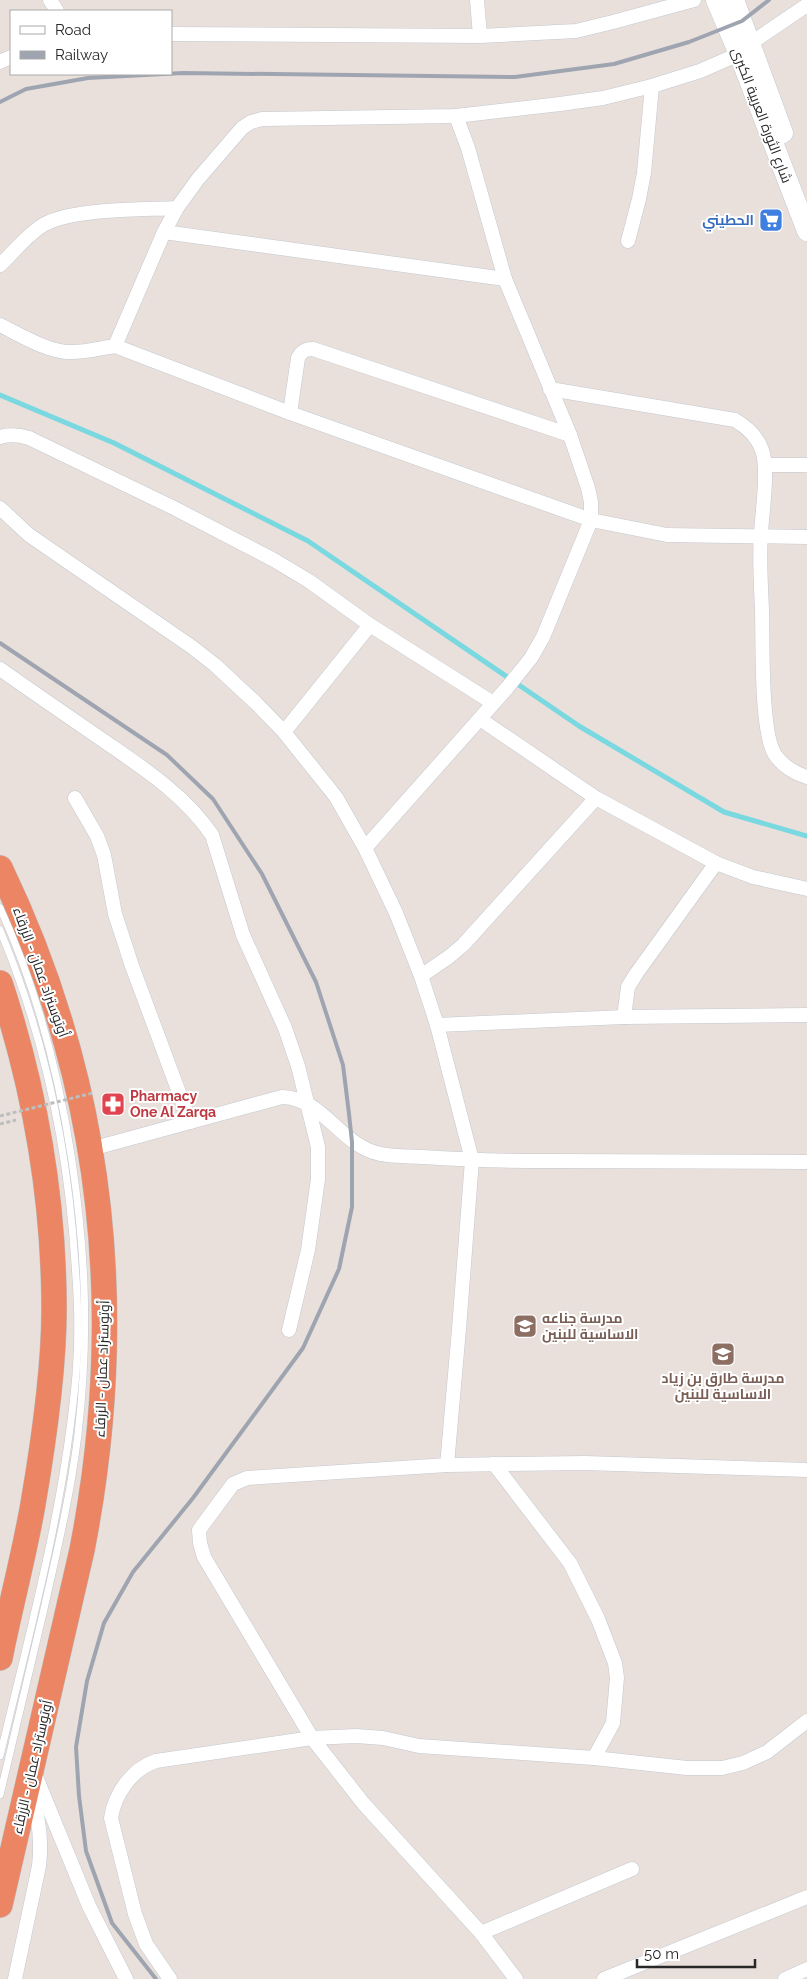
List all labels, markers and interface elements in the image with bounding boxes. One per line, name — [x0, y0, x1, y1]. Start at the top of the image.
legend — [10, 10, 172, 75]
text: Road — [55, 21, 91, 39]
street label: شارع الثورة العربية الكبرى — [728, 45, 795, 185]
text: Railway — [55, 46, 108, 64]
supermarket icon: الحطيني — [758, 207, 784, 233]
place label: الحطيني — [702, 212, 754, 232]
street label: أوتوستراد عمان - الزرقاء — [10, 904, 73, 1039]
place label: Pharmacy One Al Zarqa — [130, 1088, 216, 1120]
pharmacy icon: Pharmacy One Al Zarqa — [100, 1091, 126, 1117]
street label: أوتوستراد عمان - الزرقاء — [91, 1300, 112, 1438]
place label: مدرسة جناعه الاساسية للبنين — [542, 1310, 638, 1343]
school or university icon: مدرسة جناعه الاساسية للبنين — [512, 1313, 538, 1339]
school or university icon: مدرسة طارق بن زياد الاساسية للبنين — [710, 1341, 736, 1367]
place label: مدرسة طارق بن زياد الاساسية للبنين — [662, 1370, 784, 1403]
street label: أوتوستراد عمان - الزرقاء — [8, 1698, 55, 1836]
scale bar — [637, 1936, 754, 1968]
text: 50 m — [644, 1945, 679, 1963]

